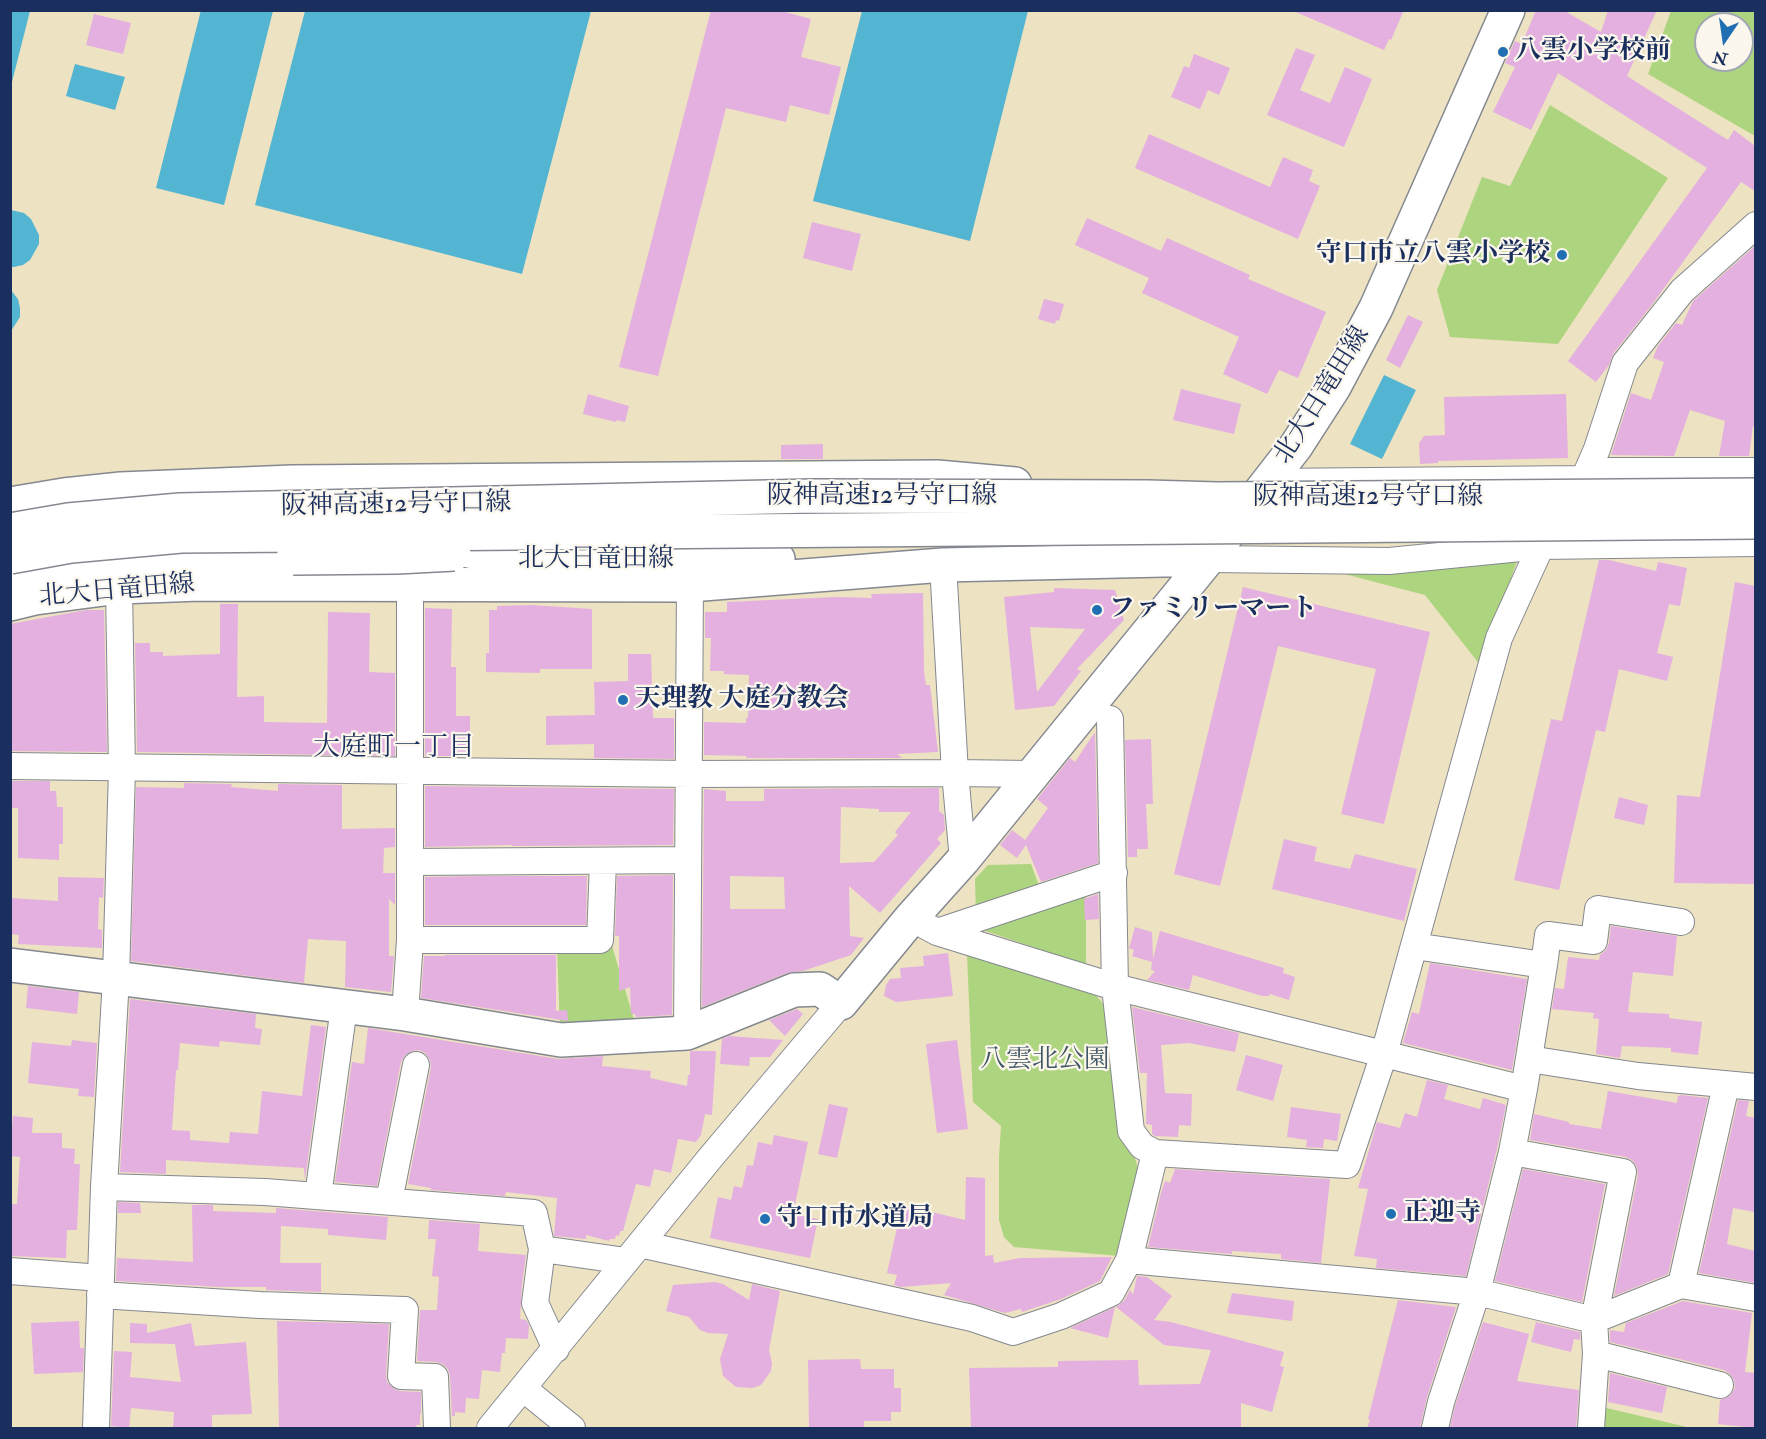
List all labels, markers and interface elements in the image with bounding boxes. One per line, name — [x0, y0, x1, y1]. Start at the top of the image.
north arrow — [1694, 12, 1754, 72]
place label: 八雲小学校前 — [1515, 36, 1671, 68]
marker: 八雲小学校前 — [1496, 45, 1510, 59]
text: N — [1711, 46, 1730, 69]
place label: 守口市立八雲小学校 — [1316, 239, 1550, 271]
marker: 守口市立八雲小学校 — [1555, 248, 1569, 262]
street label: 北大日竜田線 — [1268, 322, 1378, 470]
street label: 阪神高速12号守口線 — [767, 481, 997, 513]
street label: 阪神高速12号守口線 — [1253, 482, 1483, 514]
street label: 阪神高速12号守口線 — [281, 488, 511, 524]
street label: 北大日竜田線 — [518, 544, 674, 576]
street label: 北大日竜田線 — [38, 570, 196, 614]
place label: ファミリーマート — [1109, 594, 1317, 626]
marker: ファミリーマート — [1090, 603, 1104, 617]
place label: 天理教 大庭分教会 — [635, 684, 848, 716]
marker: 天理教 大庭分教会 — [616, 693, 630, 707]
district label: 大庭町一丁目 — [313, 733, 475, 765]
park label: 八雲北公園 — [980, 1045, 1110, 1077]
place label: 正迎寺 — [1403, 1198, 1481, 1230]
place label: 守口市水道局 — [777, 1203, 933, 1235]
marker: 正迎寺 — [1384, 1207, 1398, 1221]
marker: 守口市水道局 — [758, 1212, 772, 1226]

